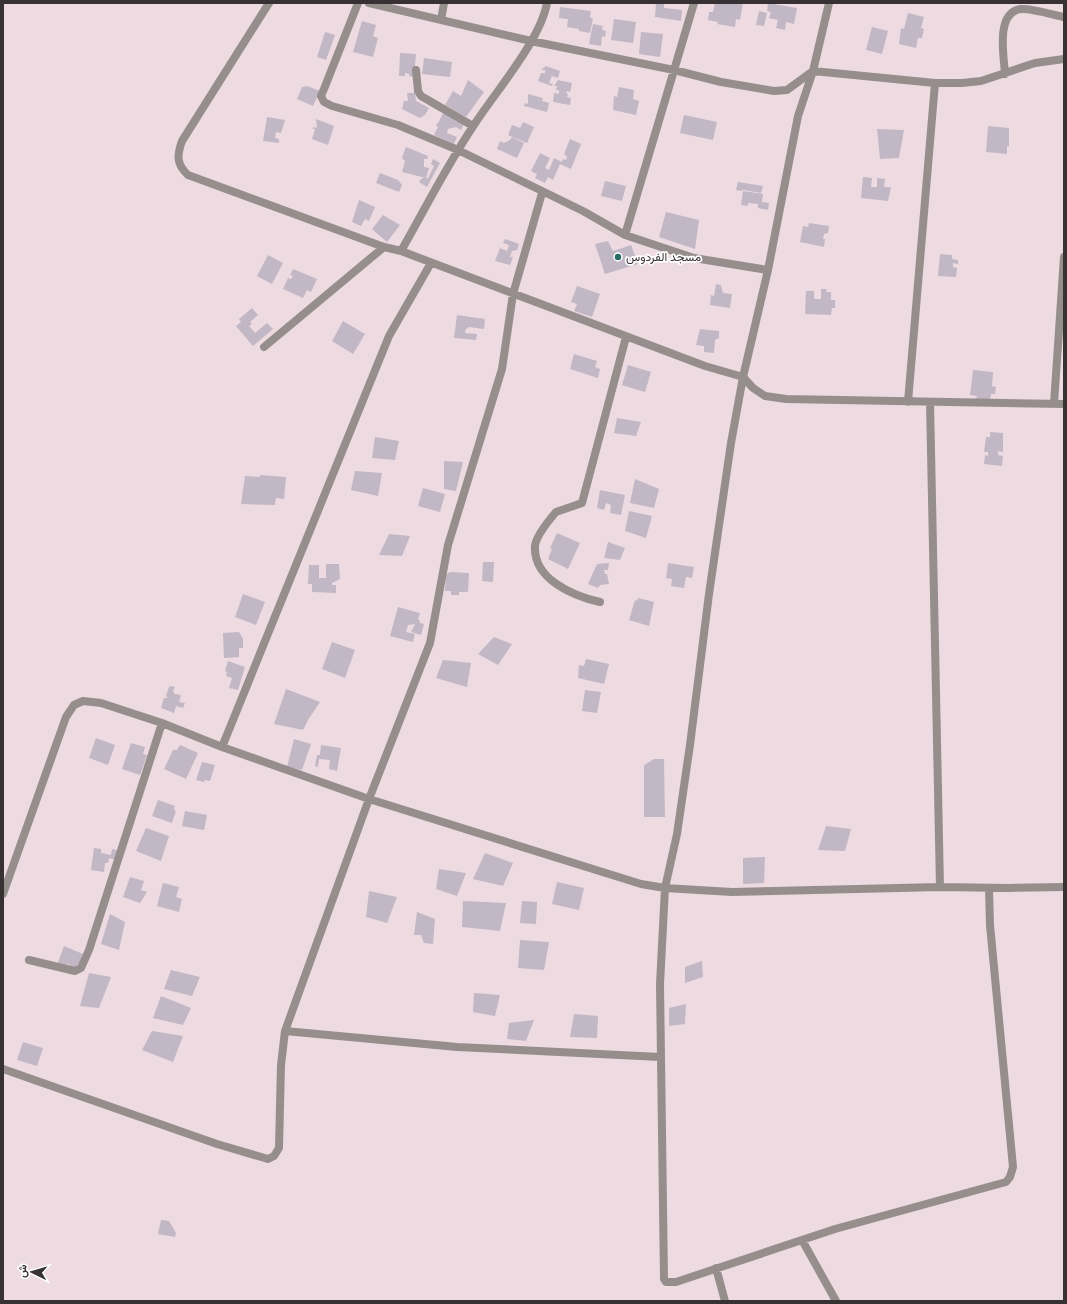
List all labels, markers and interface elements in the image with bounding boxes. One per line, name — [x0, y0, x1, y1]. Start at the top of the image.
place label: مسجد الفردوس — [626, 250, 701, 265]
marker: مسجد الفردوس — [613, 252, 623, 262]
north arrow — [12, 1252, 52, 1292]
text: ش — [15, 1264, 30, 1278]

